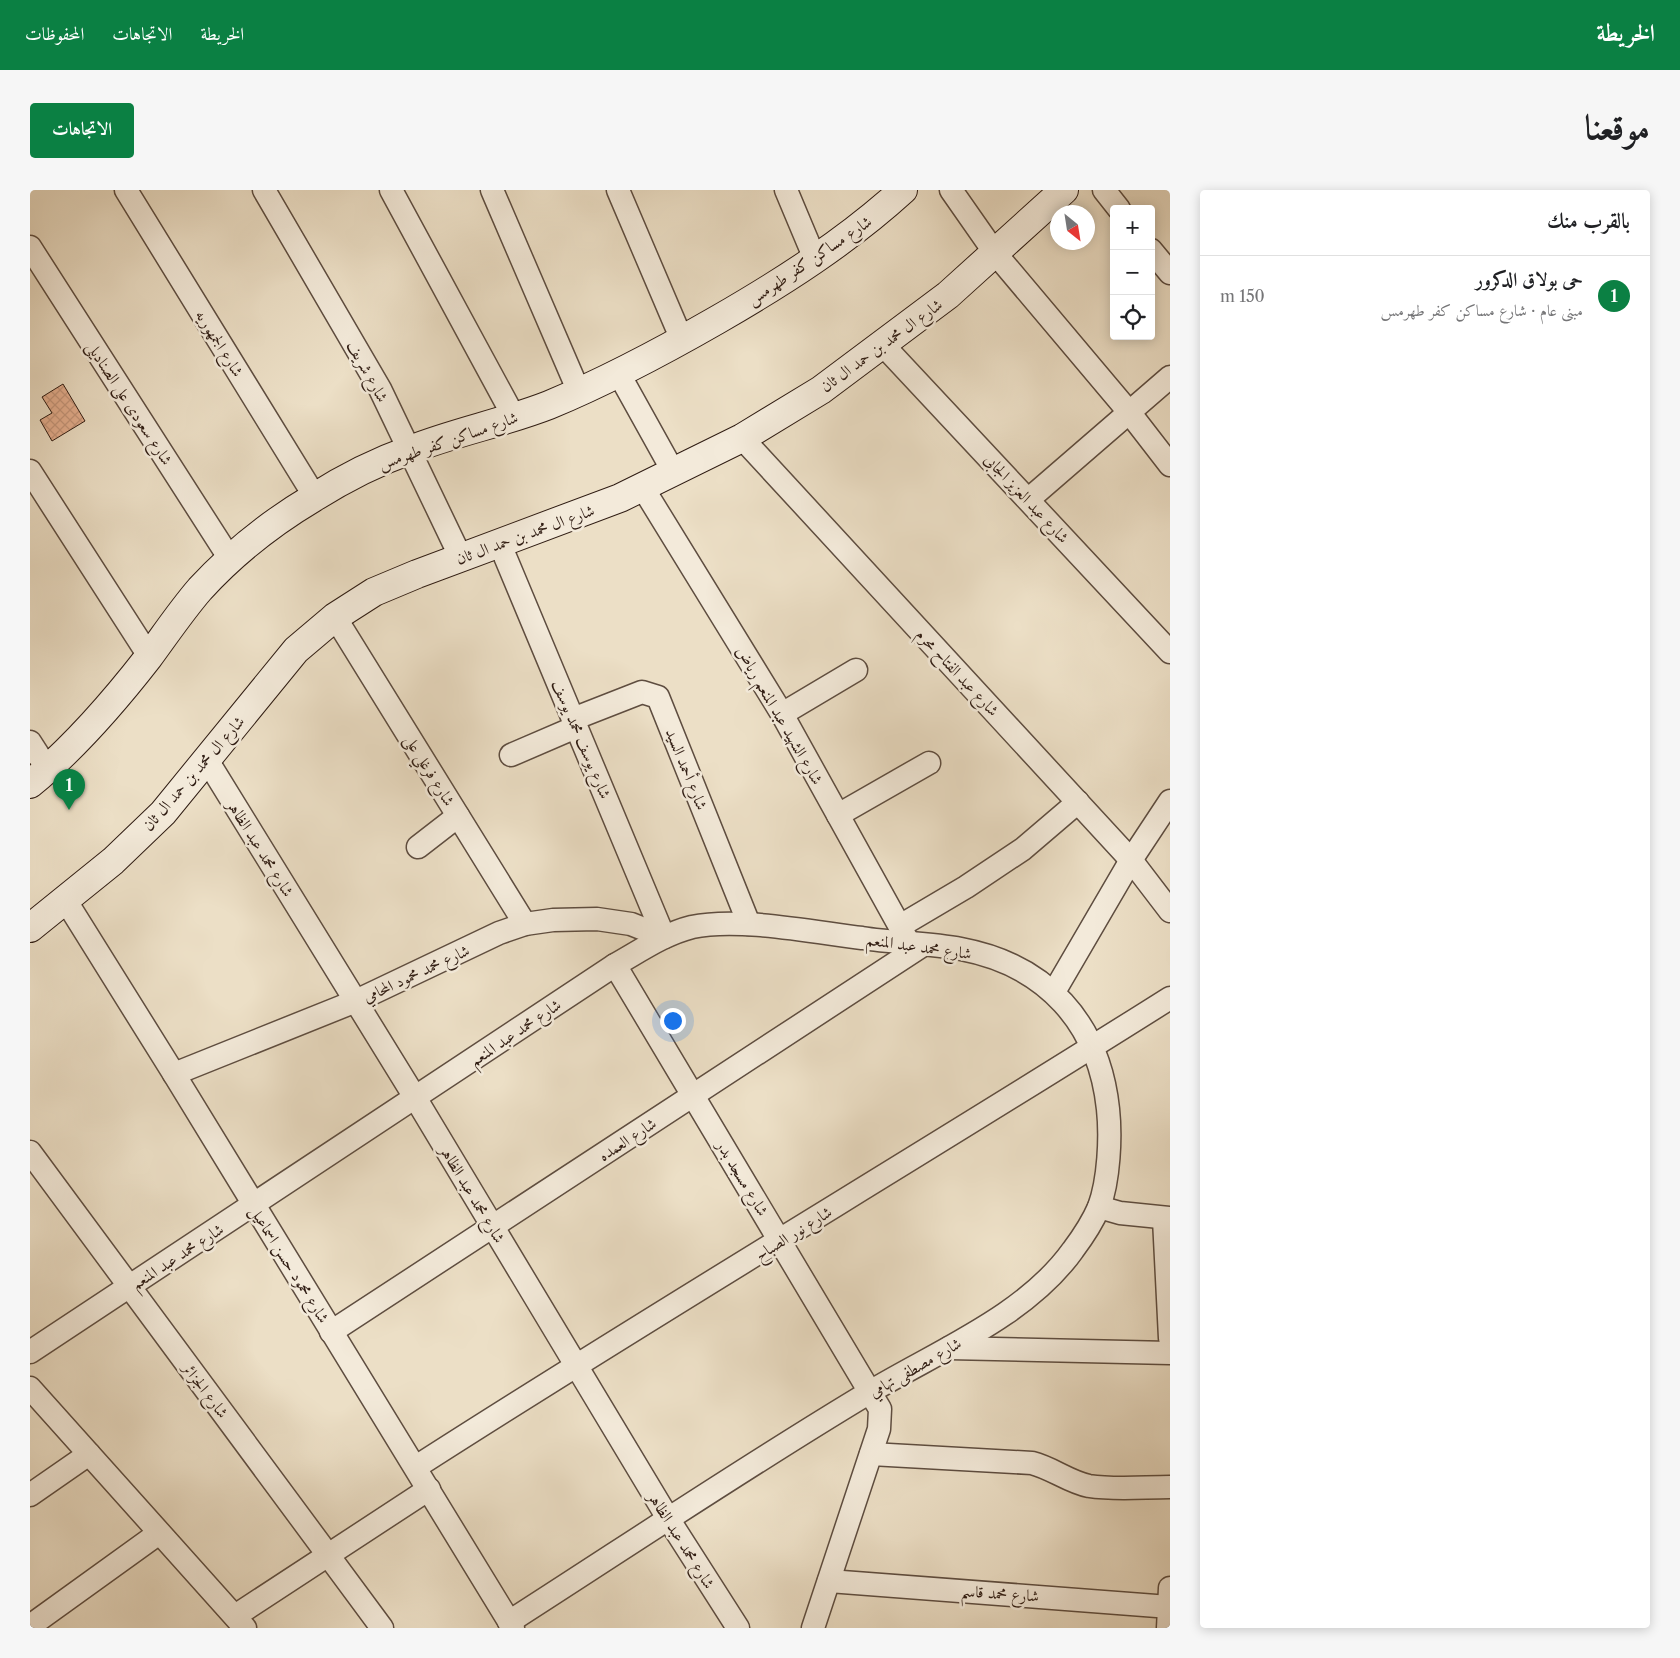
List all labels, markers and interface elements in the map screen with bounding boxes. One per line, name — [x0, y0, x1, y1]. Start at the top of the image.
text: الخريطة — [1597, 18, 1655, 47]
text: المحفوظات — [25, 23, 84, 45]
text: الاتجاهات — [112, 23, 172, 45]
text: الخريطة — [200, 23, 244, 45]
button: الاتجاهات — [30, 103, 134, 158]
text: موقعنا — [1585, 105, 1650, 148]
north arrow — [1050, 205, 1095, 250]
map controls — [1110, 205, 1155, 340]
button: + — [1110, 205, 1155, 250]
text: بالقرب منك — [1547, 208, 1630, 233]
street label: شارع مساكن كفر طهرمس — [743, 211, 877, 313]
button: − — [1110, 250, 1155, 295]
text: حى بولاق الدكرور — [1476, 268, 1583, 291]
text: 150 m — [1220, 286, 1265, 306]
text: 1 — [1610, 286, 1618, 306]
street label: شارع ال محمد بن حمد ال ثان — [816, 294, 948, 399]
button: locate — [1110, 295, 1155, 340]
text: مبنى عام · شارع مساكن كفر طهرمس — [1381, 300, 1583, 320]
street label: شارع الجمهوريه — [188, 306, 248, 382]
street label: شارع سعودى على الصناديلى — [79, 337, 177, 471]
street label: شارع شريف — [339, 337, 393, 407]
street label: شارع مساكن كفر طهرمس — [376, 407, 522, 477]
street label: شارع عبد العزيز الجابى — [977, 449, 1074, 550]
street label: شارع ال محمد بن حمد ال ثان — [453, 500, 598, 572]
street label: شارع عبد الفتاح محرم — [909, 624, 1004, 723]
street label: شارع الشهيد عبد المنعم رياض — [727, 642, 828, 791]
street label: شارع يوسف محمد يوسف — [544, 677, 616, 803]
street label: شارع ال محمد بن حمد ال ثان — [138, 711, 251, 837]
street label: شارع أحمد السيد — [658, 725, 713, 814]
street label: شارع فرغلي على — [395, 731, 460, 813]
pin: 1 — [53, 769, 85, 810]
street label: شارع محمد عبد الظاهر — [219, 794, 299, 902]
street label: شارع محمد عبد المنعم — [864, 929, 973, 969]
street label: شارع محمد محمود المحامي — [360, 940, 474, 1010]
street label: شارع محمد عبد المنعم — [465, 994, 568, 1075]
your location — [660, 1008, 686, 1034]
street label: شارع العمده — [594, 1113, 662, 1168]
street label: شارع مسجد بدر — [708, 1135, 773, 1221]
street label: شارع محمد عبد الظاهر — [432, 1140, 510, 1248]
street label: شارع نور الصباح — [751, 1201, 838, 1269]
street label: شارع محمود حسن اسماعيل — [242, 1202, 334, 1328]
street label: شارع محمد عبد المنعم — [127, 1219, 230, 1298]
street label: شارع مصطفى تهامي — [865, 1333, 967, 1405]
street label: شارع الجزائر — [174, 1357, 233, 1424]
street label: شارع محمد عبد الظاهر — [640, 1486, 720, 1594]
street label: شارع محمد قاسم — [960, 1580, 1040, 1613]

